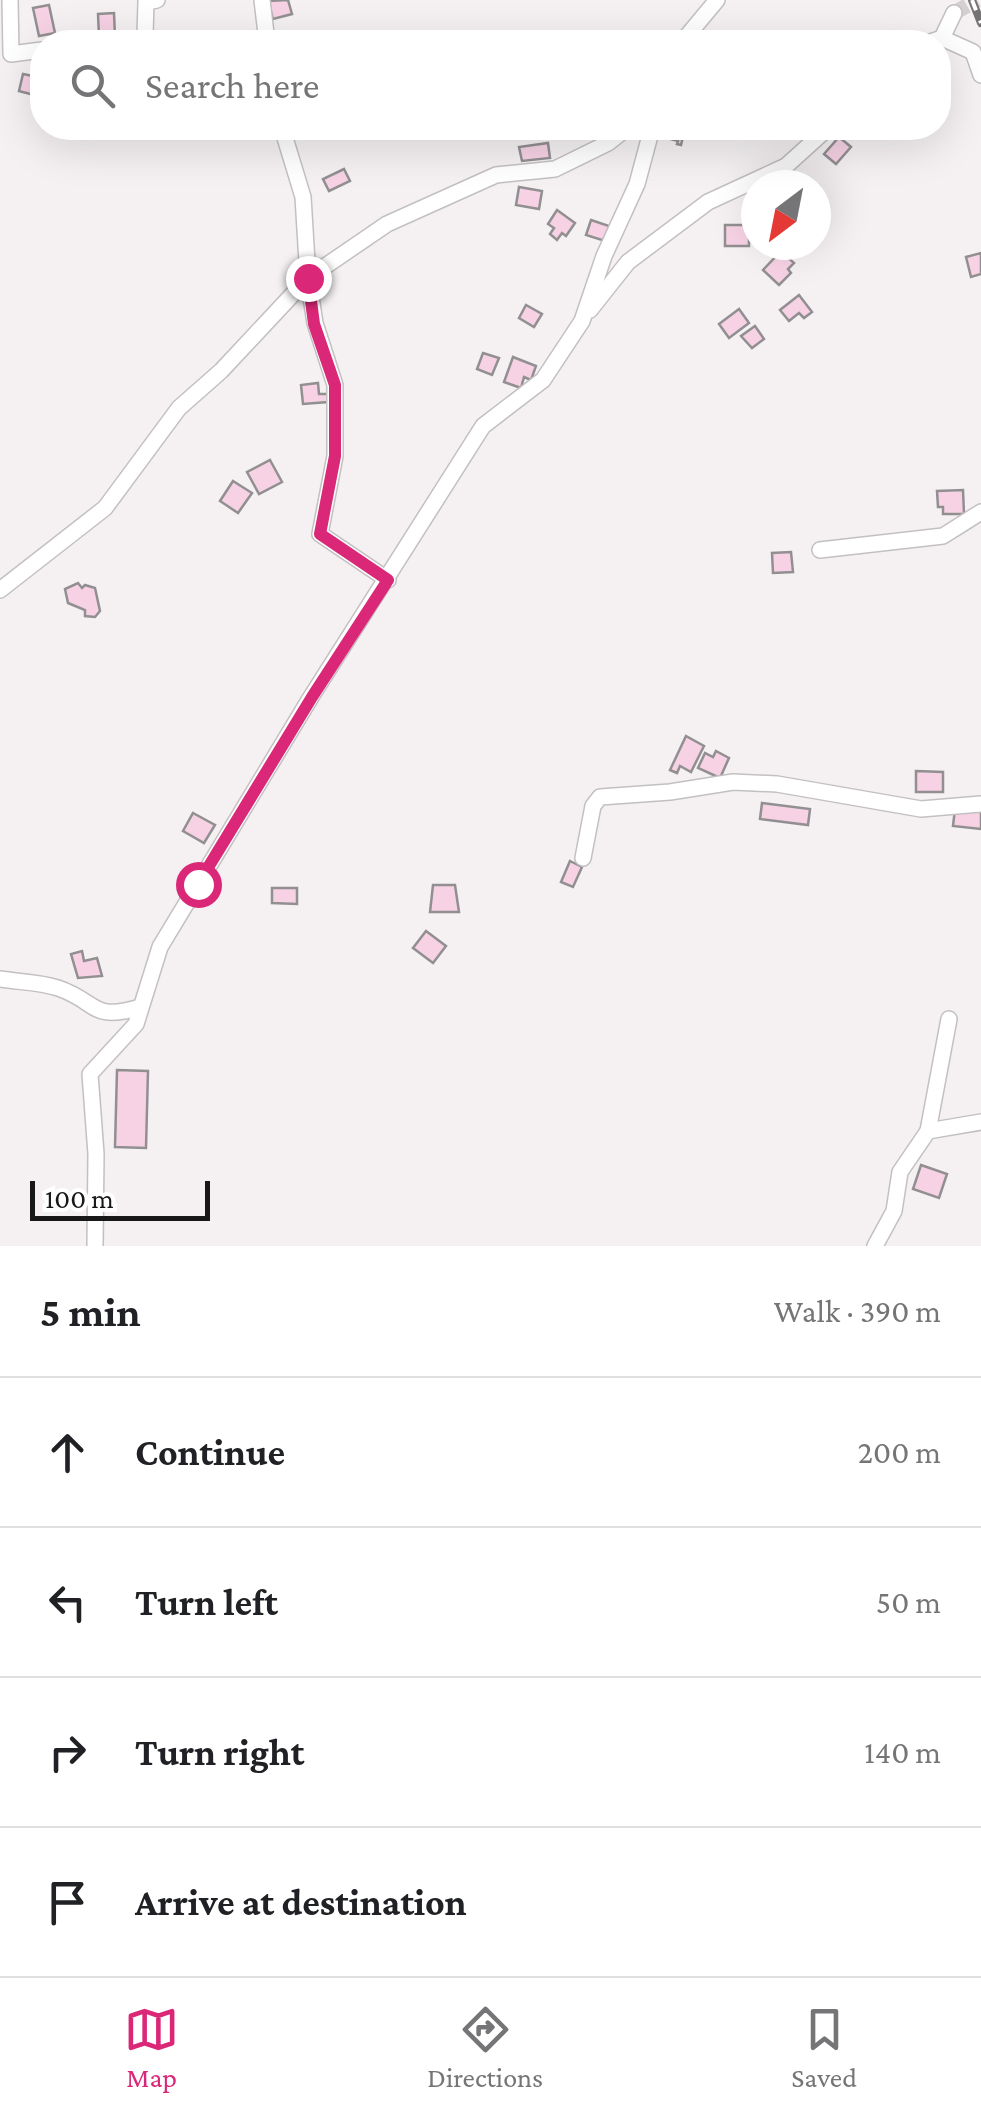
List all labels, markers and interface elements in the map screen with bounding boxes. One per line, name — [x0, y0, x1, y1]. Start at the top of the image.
search box — [30, 30, 951, 140]
icon: search — [65, 58, 120, 113]
text: Search here — [145, 64, 319, 106]
north arrow — [741, 170, 831, 260]
route end — [286, 256, 332, 302]
route start — [176, 862, 222, 908]
scale bar — [30, 1176, 210, 1220]
text: 100 m — [45, 1183, 114, 1214]
text: 5 min — [40, 1288, 141, 1335]
text: Walk · 390 m — [774, 1293, 941, 1329]
icon: ahead — [40, 1425, 95, 1480]
text: Continue — [135, 1431, 285, 1473]
text: 200 m — [858, 1434, 941, 1470]
icon: left — [40, 1575, 95, 1630]
text: Turn left — [135, 1581, 278, 1623]
text: 50 m — [876, 1584, 941, 1620]
icon: right — [40, 1725, 95, 1780]
text: Turn right — [135, 1731, 304, 1773]
text: 140 m — [864, 1734, 941, 1770]
icon: arrive — [40, 1875, 95, 1930]
text: Arrive at destination — [135, 1881, 467, 1923]
tab: Map — [124, 2002, 179, 2093]
tab: Directions — [427, 2002, 543, 2093]
tab: Saved — [791, 2002, 857, 2093]

